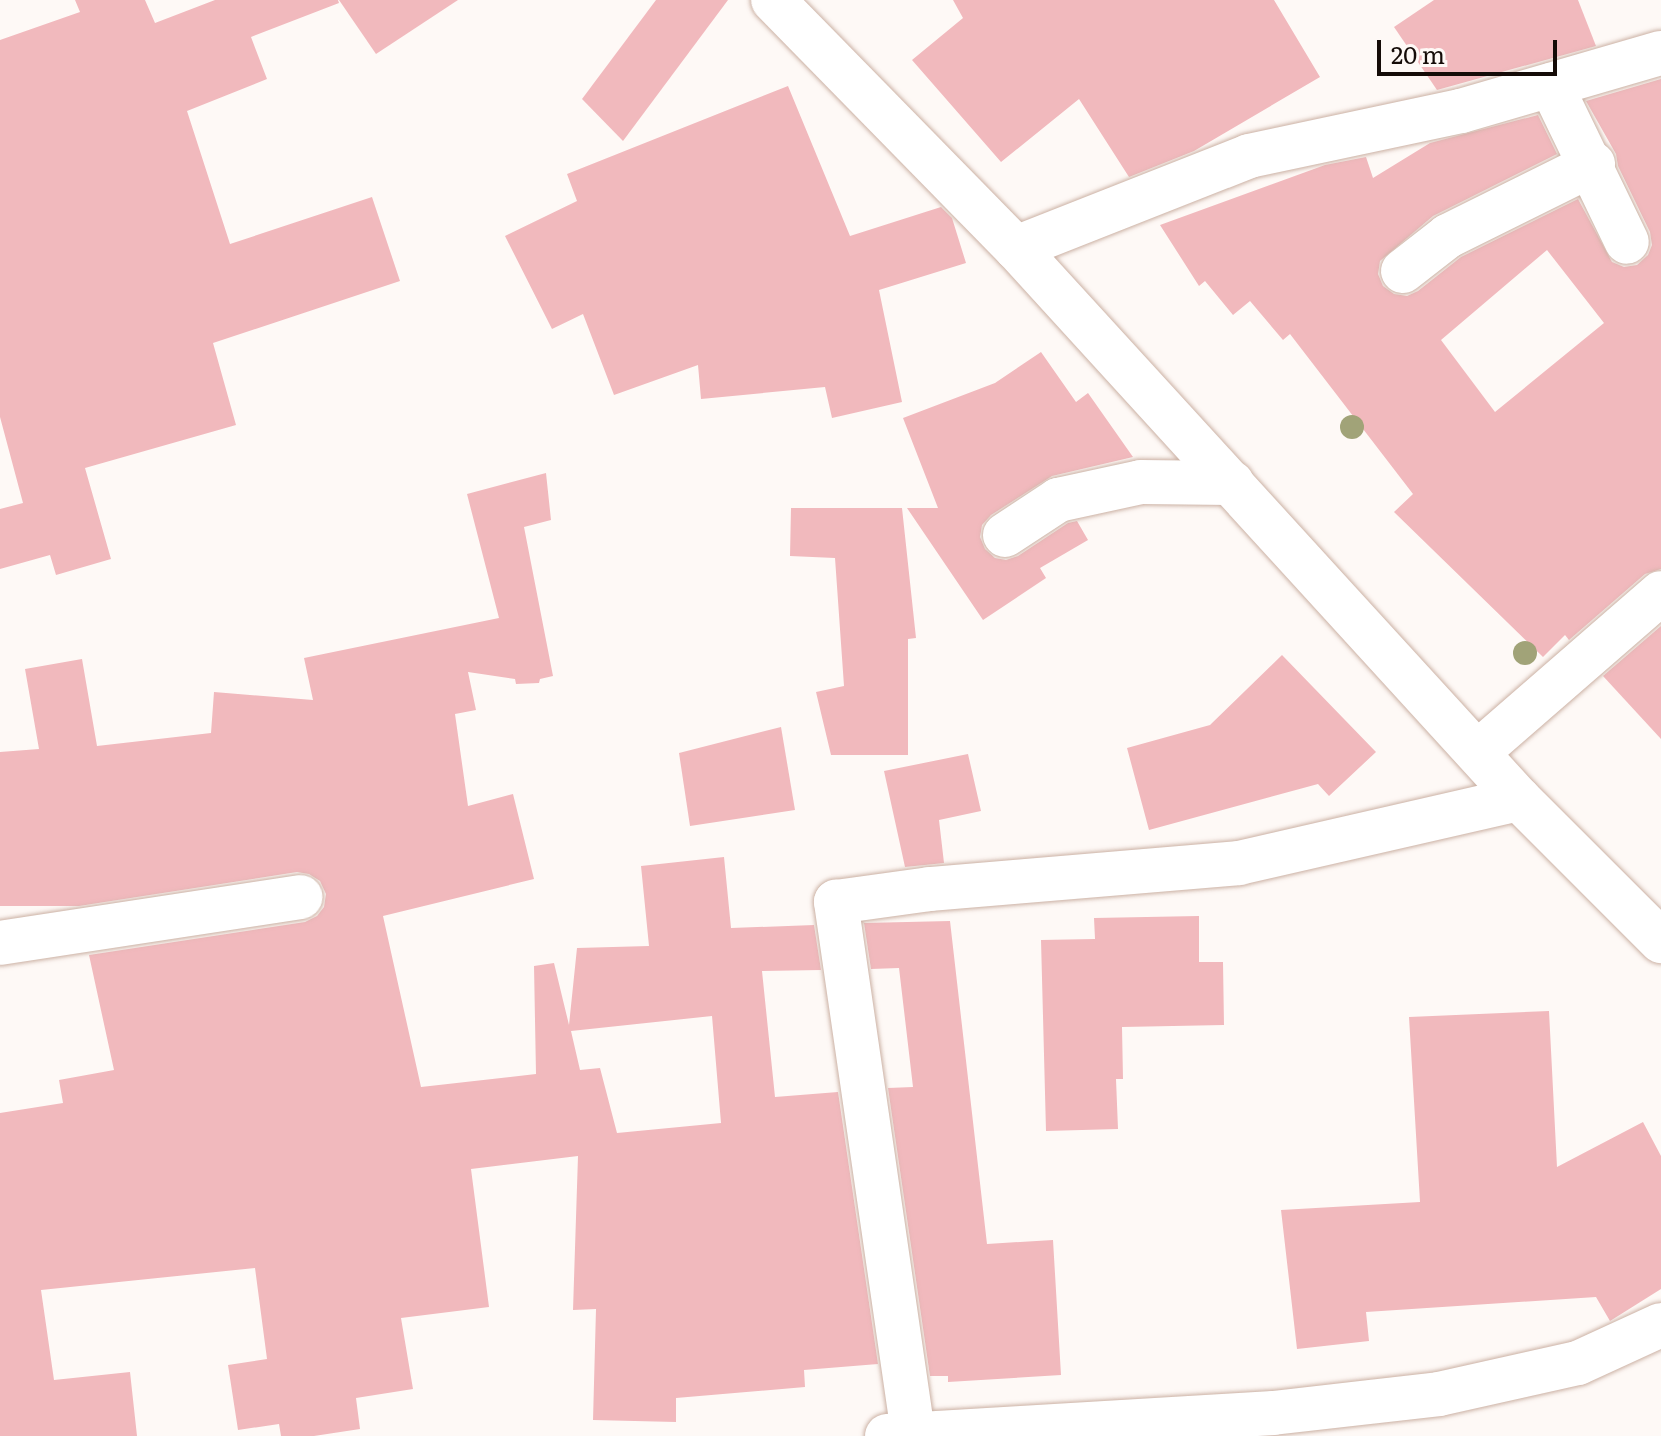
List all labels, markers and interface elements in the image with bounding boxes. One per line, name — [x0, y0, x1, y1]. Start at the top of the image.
scale bar — [1381, 24, 1561, 74]
text: 20 m — [1391, 36, 1445, 71]

